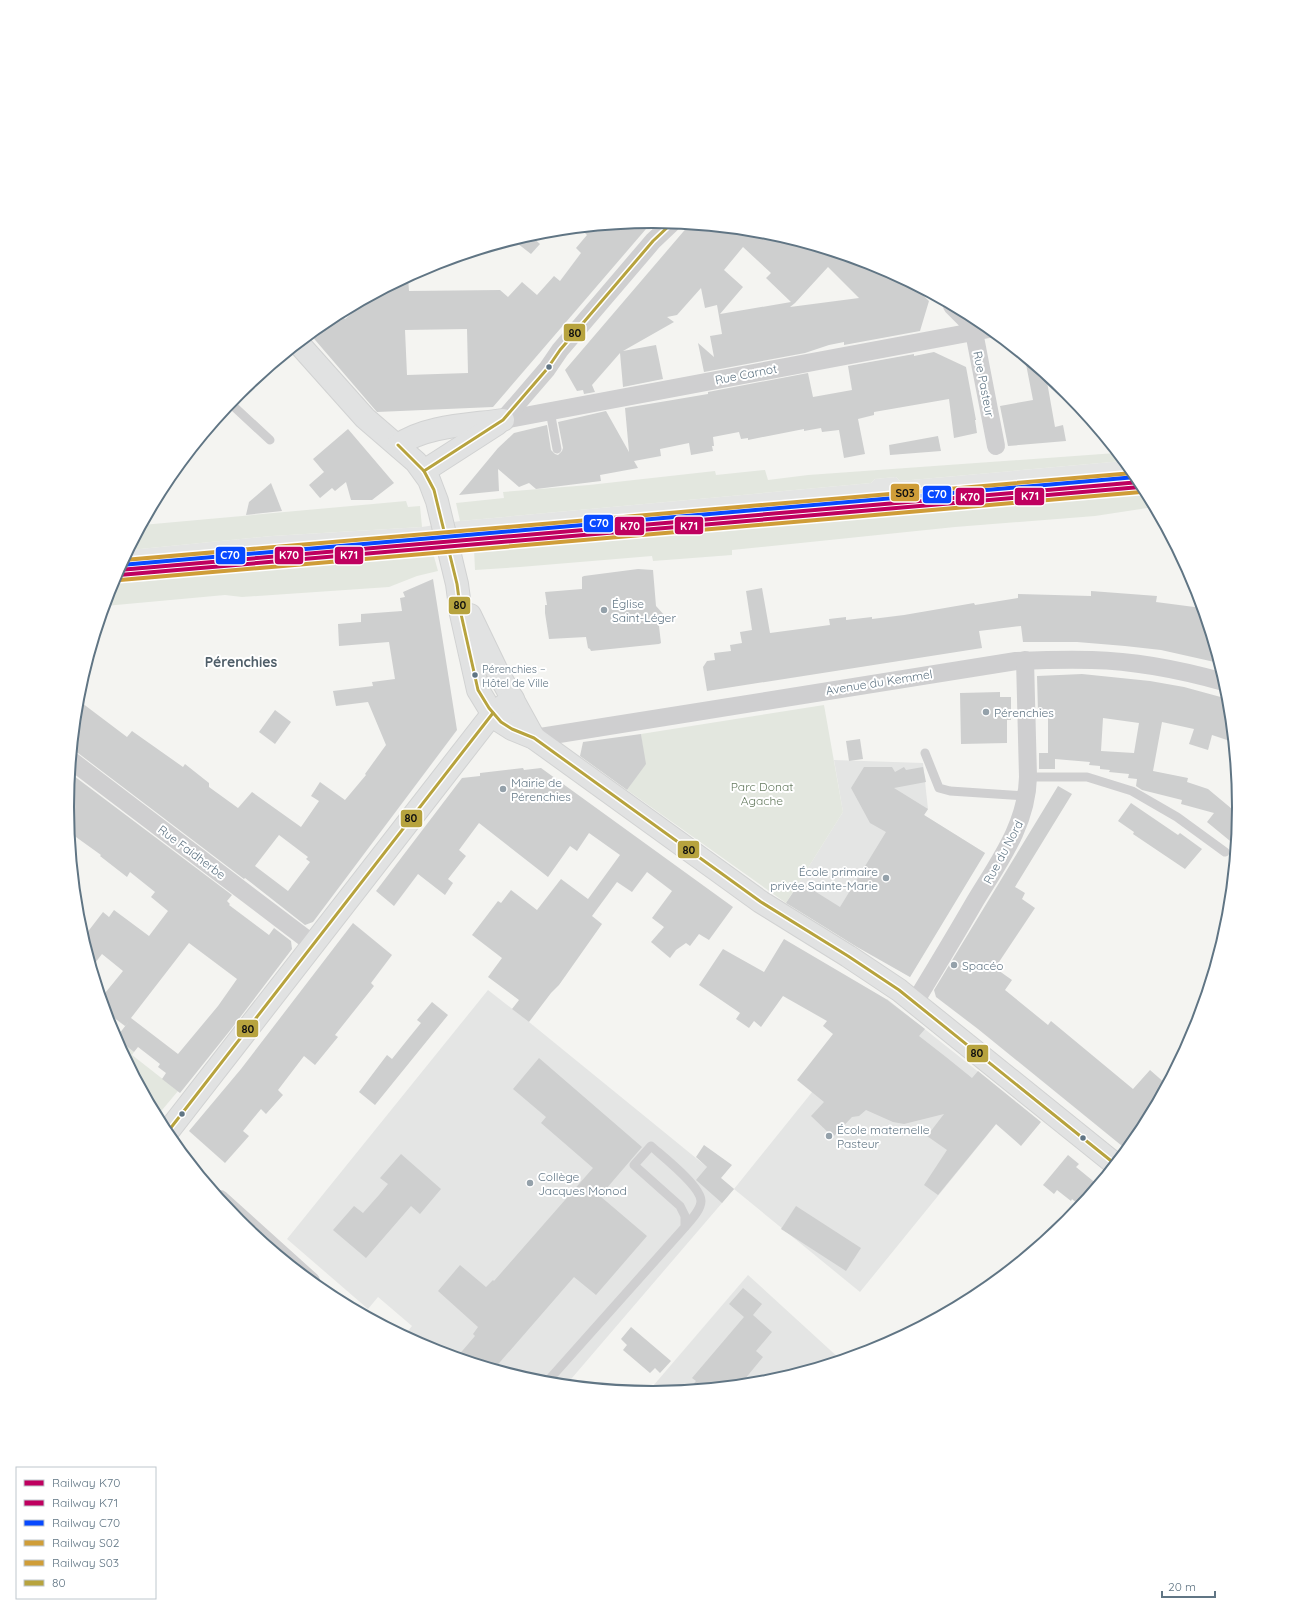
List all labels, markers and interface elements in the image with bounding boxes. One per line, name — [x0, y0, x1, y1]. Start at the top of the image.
line badge: 80 — [563, 323, 586, 342]
text: 80 — [569, 326, 582, 340]
street label: Rue Pasteur — [970, 350, 998, 419]
street label: Rue Carnot — [714, 361, 778, 387]
unlabelled marker — [544, 362, 554, 372]
line badge: S03 — [890, 483, 920, 502]
line badge: C70 — [922, 485, 952, 504]
text: S03 — [895, 486, 915, 500]
text: C70 — [927, 487, 947, 501]
line badge: K70 — [955, 487, 985, 506]
line badge: K71 — [1014, 487, 1045, 506]
text: K71 — [1021, 489, 1039, 503]
text: K70 — [960, 490, 980, 504]
line badge: C70 — [583, 514, 614, 533]
text: C70 — [589, 516, 609, 530]
line badge: K70 — [614, 516, 645, 536]
line badge: K71 — [674, 516, 704, 535]
text: K70 — [620, 519, 640, 533]
text: K71 — [680, 519, 698, 533]
line badge: C70 — [215, 546, 246, 565]
line badge: K70 — [274, 546, 304, 565]
line badge: K71 — [334, 546, 364, 565]
text: C70 — [220, 548, 240, 562]
text: K70 — [279, 548, 299, 562]
text: K71 — [340, 548, 358, 562]
line badge: 80 — [448, 596, 471, 615]
place label: Église Saint-Léger — [612, 596, 676, 625]
text: 80 — [454, 598, 467, 612]
marker: Église Saint-Léger — [599, 605, 609, 615]
district label: Pérenchies — [205, 653, 278, 671]
place label: Pérenchies – Hôtel de Ville — [482, 662, 549, 690]
street label: Avenue du Kemmel — [825, 666, 933, 698]
marker: Pérenchies – Hôtel de Ville — [470, 670, 480, 680]
place label: Pérenchies — [994, 705, 1054, 720]
marker: Pérenchies — [981, 707, 991, 717]
place label: Mairie de Pérenchies — [511, 775, 571, 804]
park label: Parc Donat Agache — [731, 779, 793, 808]
marker: Mairie de Pérenchies — [498, 784, 508, 794]
line badge: 80 — [400, 809, 423, 828]
text: 80 — [405, 811, 418, 825]
street label: Rue du Nord — [980, 818, 1026, 886]
street label: Rue Faidherbe — [155, 822, 229, 882]
line badge: 80 — [677, 840, 700, 859]
text: 80 — [683, 843, 696, 857]
place label: École primaire privée Sainte-Marie — [770, 864, 878, 893]
marker: École primaire privée Sainte-Marie — [881, 873, 891, 883]
place label: Spacéo — [962, 958, 1004, 973]
marker: Spacéo — [949, 960, 959, 970]
line badge: 80 — [236, 1019, 259, 1038]
text: 80 — [242, 1022, 255, 1036]
line badge: 80 — [966, 1044, 989, 1063]
text: 80 — [971, 1046, 984, 1060]
unlabelled marker — [177, 1109, 187, 1119]
place label: École maternelle Pasteur — [837, 1122, 930, 1151]
marker: École maternelle Pasteur — [824, 1131, 834, 1141]
unlabelled marker — [1078, 1133, 1088, 1143]
place label: Collège Jacques Monod — [538, 1169, 627, 1198]
marker: Collège Jacques Monod — [525, 1178, 535, 1188]
legend — [16, 1467, 156, 1599]
text: Railway K70 — [52, 1475, 120, 1490]
text: Railway K71 — [52, 1495, 118, 1510]
text: Railway C70 — [52, 1515, 120, 1530]
text: Railway S02 — [52, 1535, 120, 1550]
text: Railway S03 — [52, 1555, 119, 1570]
scale bar — [1162, 1573, 1215, 1599]
text: 80 — [52, 1575, 66, 1590]
text: 20 m — [1168, 1579, 1196, 1594]

